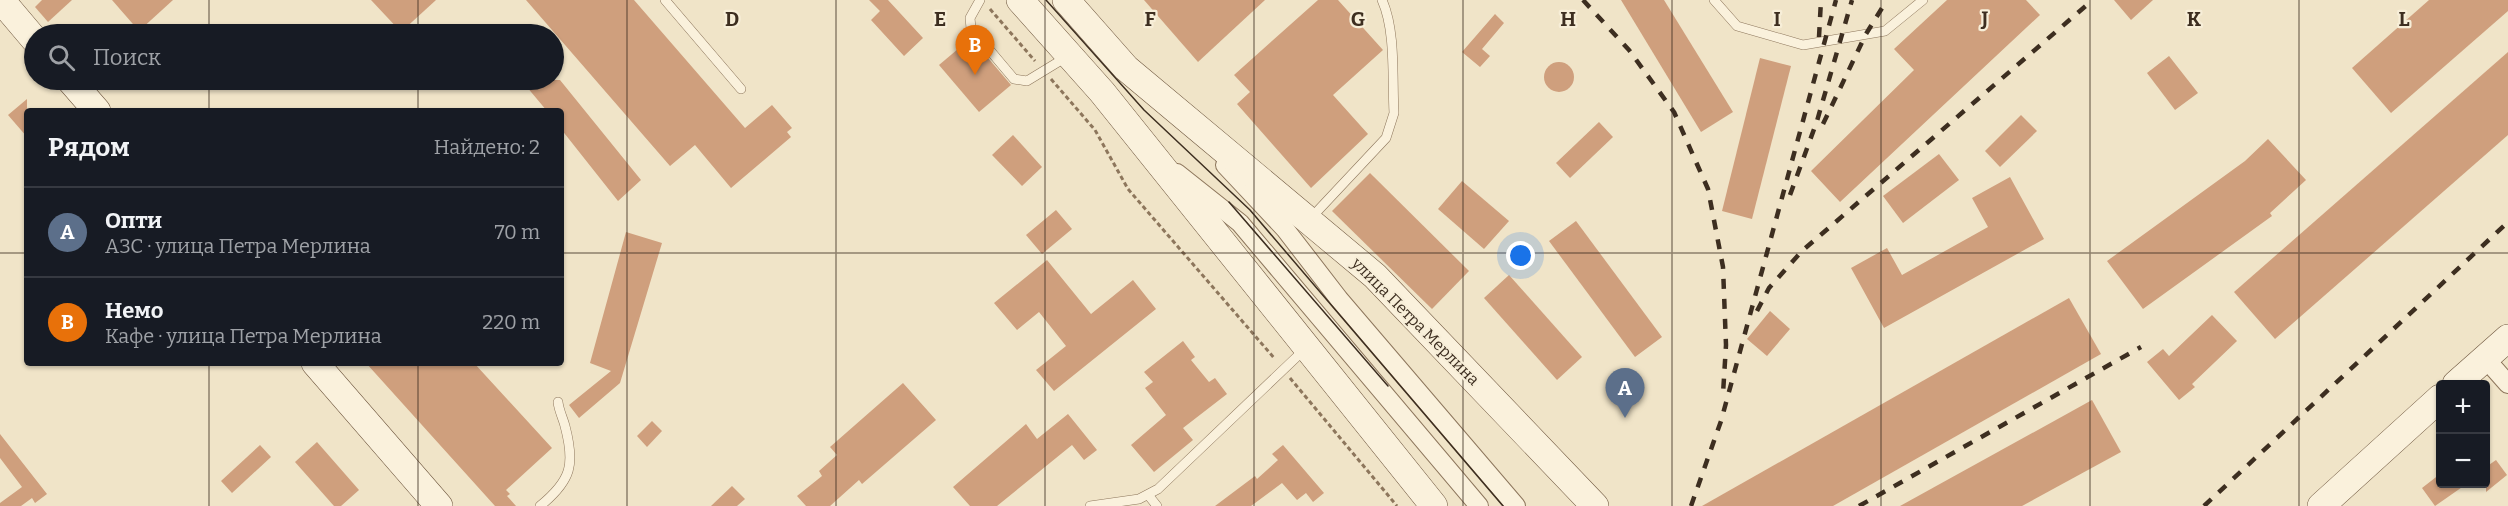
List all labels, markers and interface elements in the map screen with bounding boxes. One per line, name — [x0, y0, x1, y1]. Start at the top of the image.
text: D — [725, 7, 739, 31]
text: E — [934, 7, 946, 31]
text: F — [1144, 7, 1156, 31]
text: G — [1351, 7, 1365, 31]
text: H — [1560, 7, 1576, 31]
text: I — [1773, 7, 1781, 31]
text: J — [1981, 7, 1989, 31]
text: K — [2187, 7, 2202, 31]
text: L — [2398, 7, 2410, 31]
search box — [24, 24, 564, 90]
pin: B — [956, 26, 994, 75]
icon: search — [45, 41, 78, 74]
text: Поиск — [93, 44, 161, 71]
text: Рядом — [48, 132, 130, 163]
text: Найдено: 2 — [434, 135, 540, 159]
text: Опти — [105, 207, 162, 234]
text: A — [60, 220, 75, 244]
text: 70 m — [494, 220, 540, 244]
text: АЗС · улица Петра Мерлина — [105, 234, 371, 258]
your location — [1506, 241, 1535, 270]
street label: улица Петра Мерлина — [1347, 253, 1483, 389]
text: Немо — [105, 297, 163, 324]
text: B — [61, 310, 74, 334]
text: 220 m — [482, 310, 540, 334]
text: Кафе · улица Петра Мерлина — [105, 324, 382, 348]
pin: A — [1606, 368, 1644, 418]
map controls — [2436, 380, 2490, 488]
button: + — [2436, 380, 2490, 434]
button: − — [2436, 434, 2490, 488]

